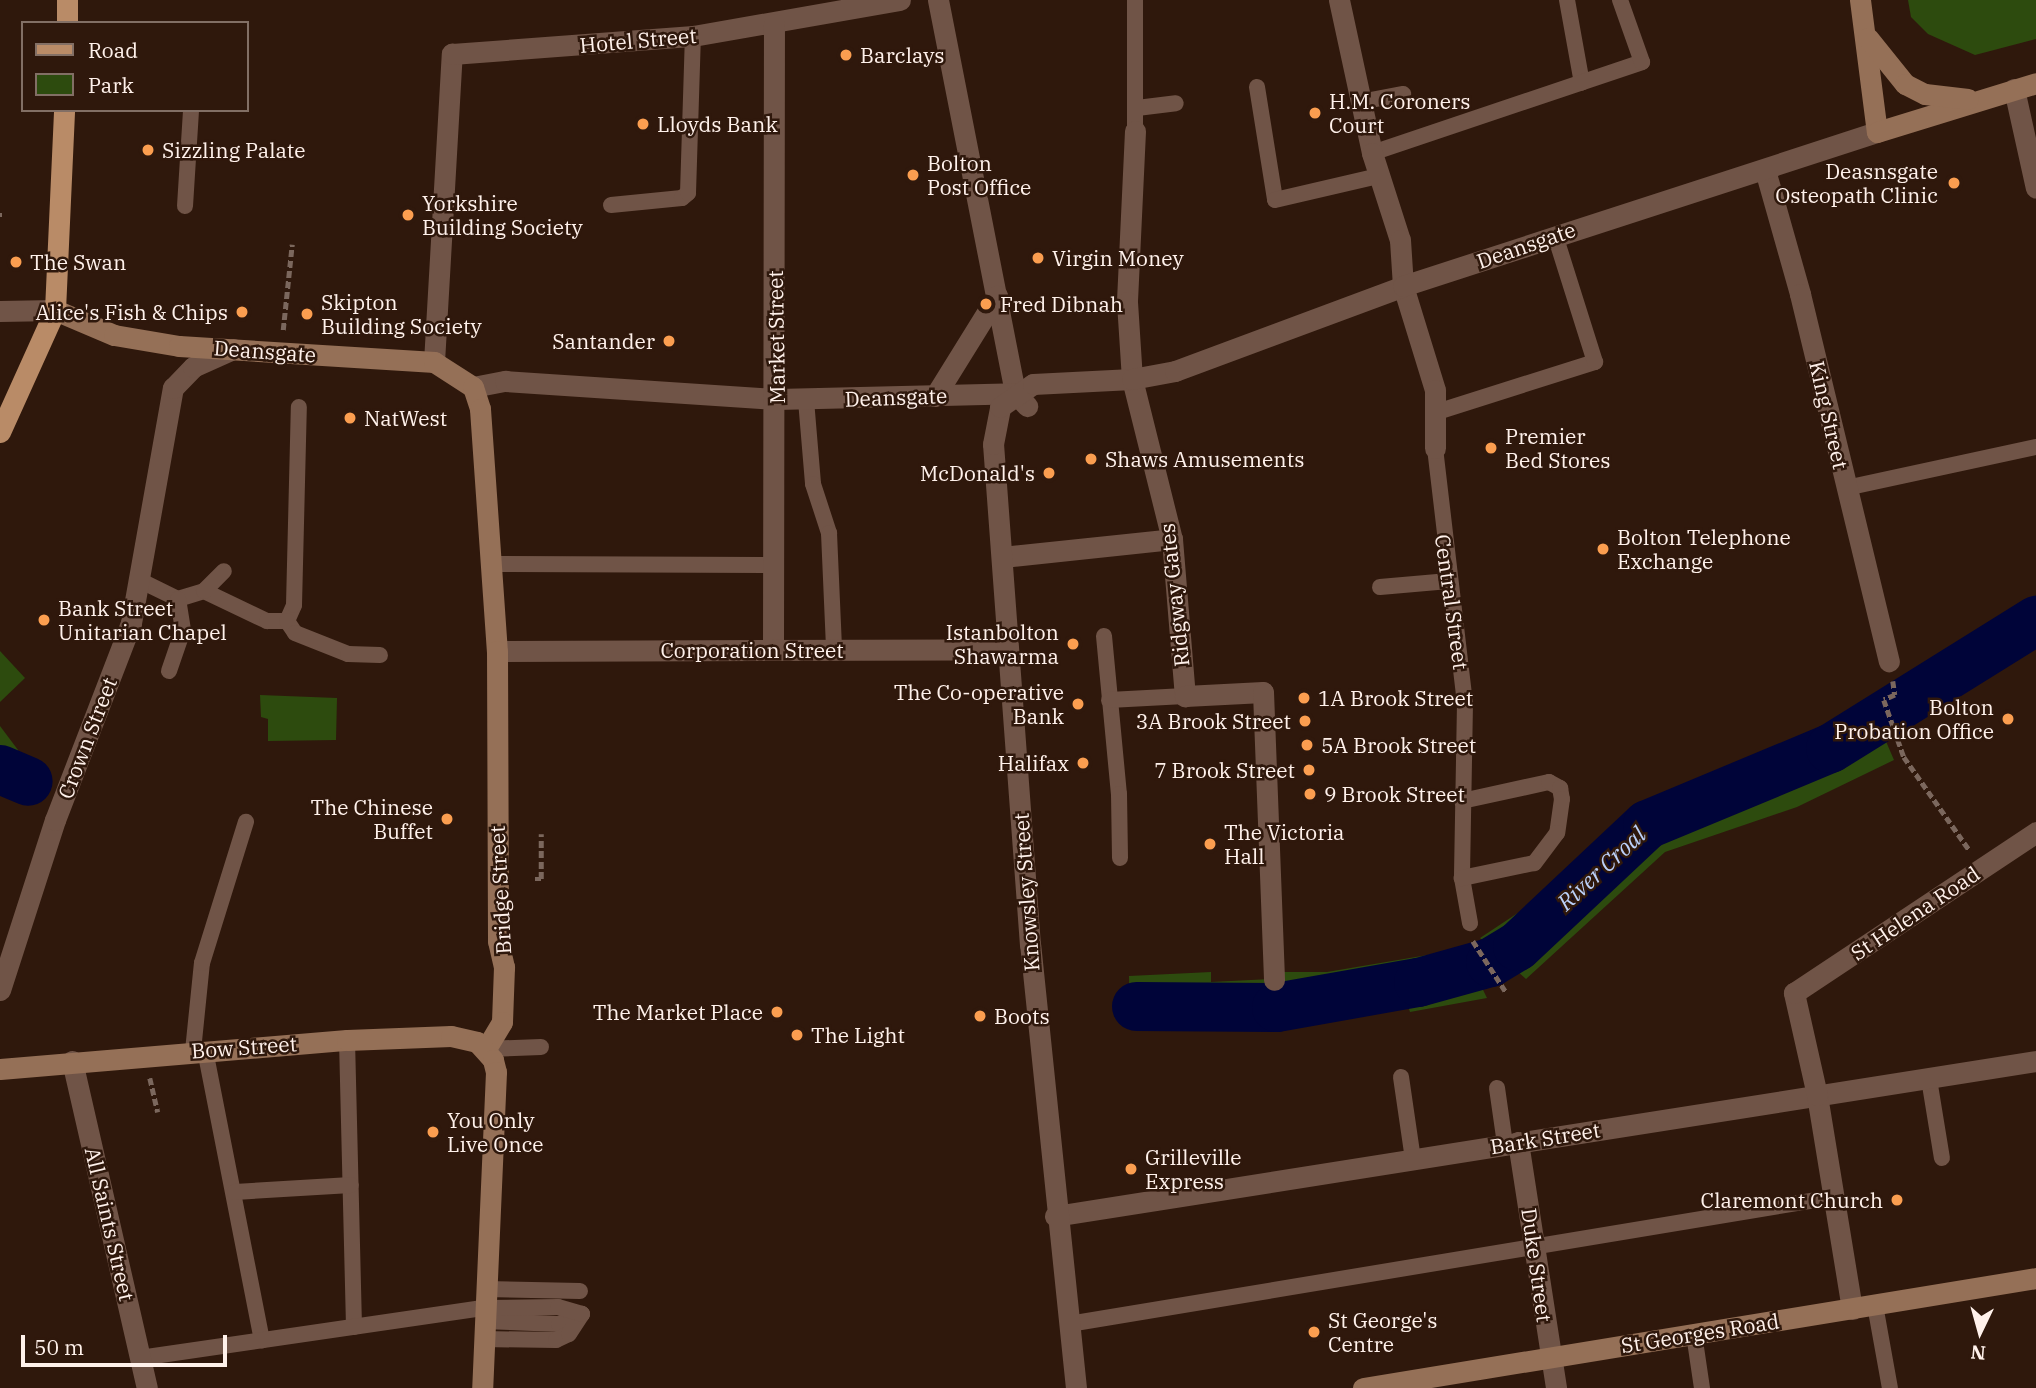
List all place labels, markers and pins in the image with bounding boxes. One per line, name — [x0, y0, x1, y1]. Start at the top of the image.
place label: Barclays — [860, 42, 945, 68]
marker: Barclays — [838, 47, 854, 63]
place label: H.M. Coroners Court — [1329, 88, 1471, 138]
marker: H.M. Coroners Court — [1307, 105, 1323, 121]
place label: Lloyds Bank — [657, 111, 778, 137]
marker: Lloyds Bank — [635, 116, 651, 132]
place label: Sizzling Palate — [162, 137, 305, 163]
marker: Sizzling Palate — [140, 142, 156, 158]
place label: Bolton Post Office — [927, 150, 1031, 200]
place label: Deasnsgate Osteopath Clinic — [1775, 158, 1938, 208]
marker: Bolton Post Office — [905, 167, 921, 183]
marker: Deasnsgate Osteopath Clinic — [1944, 173, 1964, 193]
place label: Yorkshire Building Society — [422, 190, 583, 240]
marker: Yorkshire Building Society — [400, 207, 416, 223]
place label: Virgin Money — [1052, 245, 1184, 271]
place label: The Swan — [30, 249, 126, 275]
marker: Virgin Money — [1030, 250, 1046, 266]
marker: The Swan — [8, 254, 24, 270]
place label: Skipton Building Society — [321, 289, 482, 339]
place label: Fred Dibnah — [1000, 291, 1123, 317]
marker: Fred Dibnah — [978, 296, 994, 312]
place label: Alice's Fish & Chips — [36, 299, 228, 325]
marker: Alice's Fish & Chips — [234, 304, 250, 320]
marker: Skipton Building Society — [299, 306, 315, 322]
place label: Santander — [552, 328, 655, 354]
marker: Santander — [661, 333, 677, 349]
place label: NatWest — [364, 405, 447, 431]
marker: NatWest — [342, 410, 358, 426]
place label: Premier Bed Stores — [1505, 423, 1611, 473]
marker: Premier Bed Stores — [1483, 440, 1499, 456]
place label: Shaws Amusements — [1105, 446, 1304, 472]
marker: Shaws Amusements — [1083, 451, 1099, 467]
place label: McDonald's — [920, 460, 1035, 486]
marker: McDonald's — [1041, 465, 1057, 481]
place label: Bolton Telephone Exchange — [1617, 524, 1791, 574]
marker: Bolton Telephone Exchange — [1595, 541, 1611, 557]
place label: Bank Street Unitarian Chapel — [58, 595, 227, 645]
marker: Bank Street Unitarian Chapel — [36, 612, 52, 628]
place label: Istanbolton Shawarma — [946, 619, 1059, 669]
marker: Istanbolton Shawarma — [1065, 636, 1081, 652]
place label: The Co-operative Bank — [894, 679, 1064, 729]
place label: 1A Brook Street — [1318, 685, 1473, 711]
marker: 1A Brook Street — [1296, 690, 1312, 706]
place label: Bolton Probation Office — [1834, 694, 1994, 744]
marker: The Co-operative Bank — [1070, 696, 1086, 712]
place label: 3A Brook Street — [1136, 708, 1291, 734]
marker: Bolton Probation Office — [2000, 711, 2016, 727]
marker: 3A Brook Street — [1297, 713, 1313, 729]
place label: 5A Brook Street — [1321, 732, 1476, 758]
marker: 5A Brook Street — [1299, 737, 1315, 753]
place label: Halifax — [998, 750, 1069, 776]
marker: Halifax — [1075, 755, 1091, 771]
place label: 7 Brook Street — [1154, 757, 1295, 783]
marker: 7 Brook Street — [1301, 762, 1317, 778]
place label: 9 Brook Street — [1324, 781, 1465, 807]
marker: 9 Brook Street — [1302, 786, 1318, 802]
place label: The Chinese Buffet — [311, 794, 433, 844]
marker: The Chinese Buffet — [439, 811, 455, 827]
place label: The Victoria Hall — [1224, 819, 1345, 869]
marker: The Victoria Hall — [1202, 836, 1218, 852]
place label: The Market Place — [593, 999, 763, 1025]
place label: Boots — [994, 1003, 1050, 1029]
marker: The Market Place — [769, 1004, 785, 1020]
marker: Boots — [972, 1008, 988, 1024]
place label: The Light — [811, 1022, 905, 1048]
marker: The Light — [789, 1027, 805, 1043]
place label: You Only Live Once — [447, 1107, 544, 1157]
marker: You Only Live Once — [425, 1124, 441, 1140]
place label: Grilleville Express — [1145, 1144, 1242, 1194]
marker: Grilleville Express — [1123, 1161, 1139, 1177]
place label: Claremont Church — [1701, 1187, 1883, 1213]
marker: Claremont Church — [1889, 1192, 1905, 1208]
place label: St George's Centre — [1328, 1307, 1438, 1357]
marker: St George's Centre — [1306, 1324, 1322, 1340]

